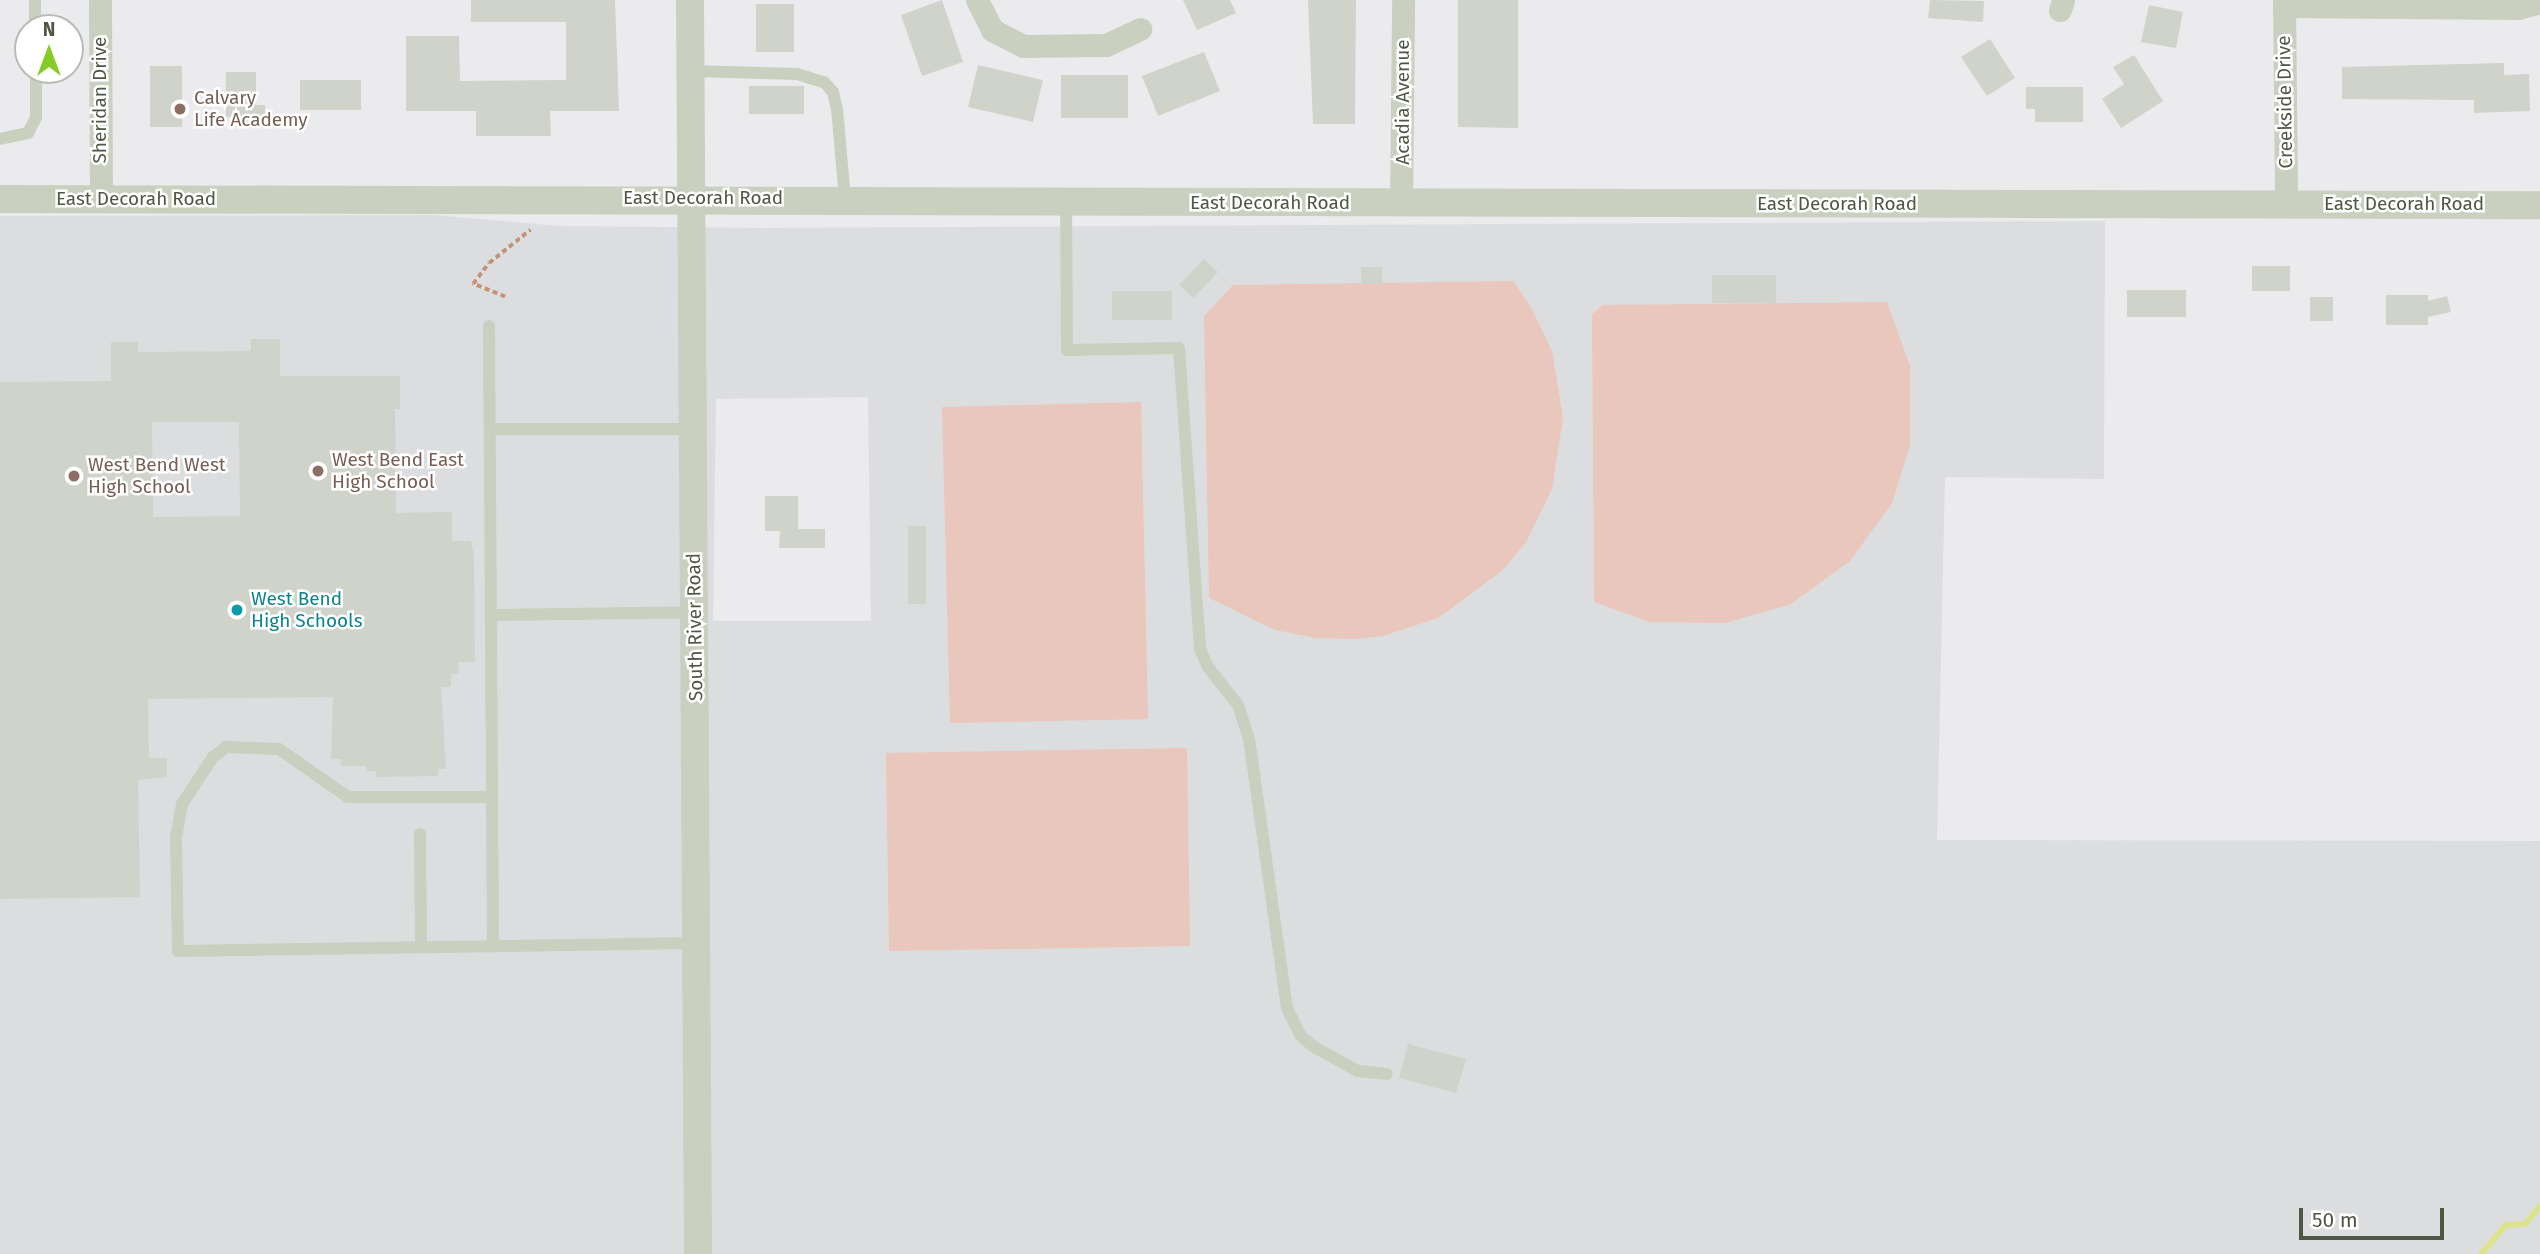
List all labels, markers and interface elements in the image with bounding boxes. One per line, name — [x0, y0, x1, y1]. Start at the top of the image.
north arrow — [14, 14, 84, 84]
text: N — [43, 18, 55, 41]
street label: Creekside Drive — [2272, 35, 2298, 169]
street label: Sheridan Drive — [89, 37, 111, 163]
street label: Acadia Avenue — [1392, 39, 1414, 165]
place label: Calvary Life Academy — [194, 87, 308, 131]
marker: Calvary Life Academy — [172, 101, 188, 117]
street label: East Decorah Road — [623, 187, 783, 209]
street label: East Decorah Road — [56, 188, 216, 210]
street label: East Decorah Road — [1190, 192, 1350, 214]
street label: East Decorah Road — [1757, 193, 1917, 215]
street label: East Decorah Road — [2324, 193, 2484, 215]
place label: West Bend East High School — [332, 449, 464, 493]
place label: West Bend West High School — [88, 454, 226, 498]
marker: West Bend East High School — [310, 463, 326, 479]
marker: West Bend West High School — [66, 468, 82, 484]
street label: South River Road — [682, 553, 708, 701]
place label: West Bend High Schools — [251, 588, 363, 632]
marker: West Bend High Schools — [229, 602, 245, 618]
scale bar — [2302, 1194, 2447, 1238]
text: 50 m — [2312, 1207, 2358, 1233]

